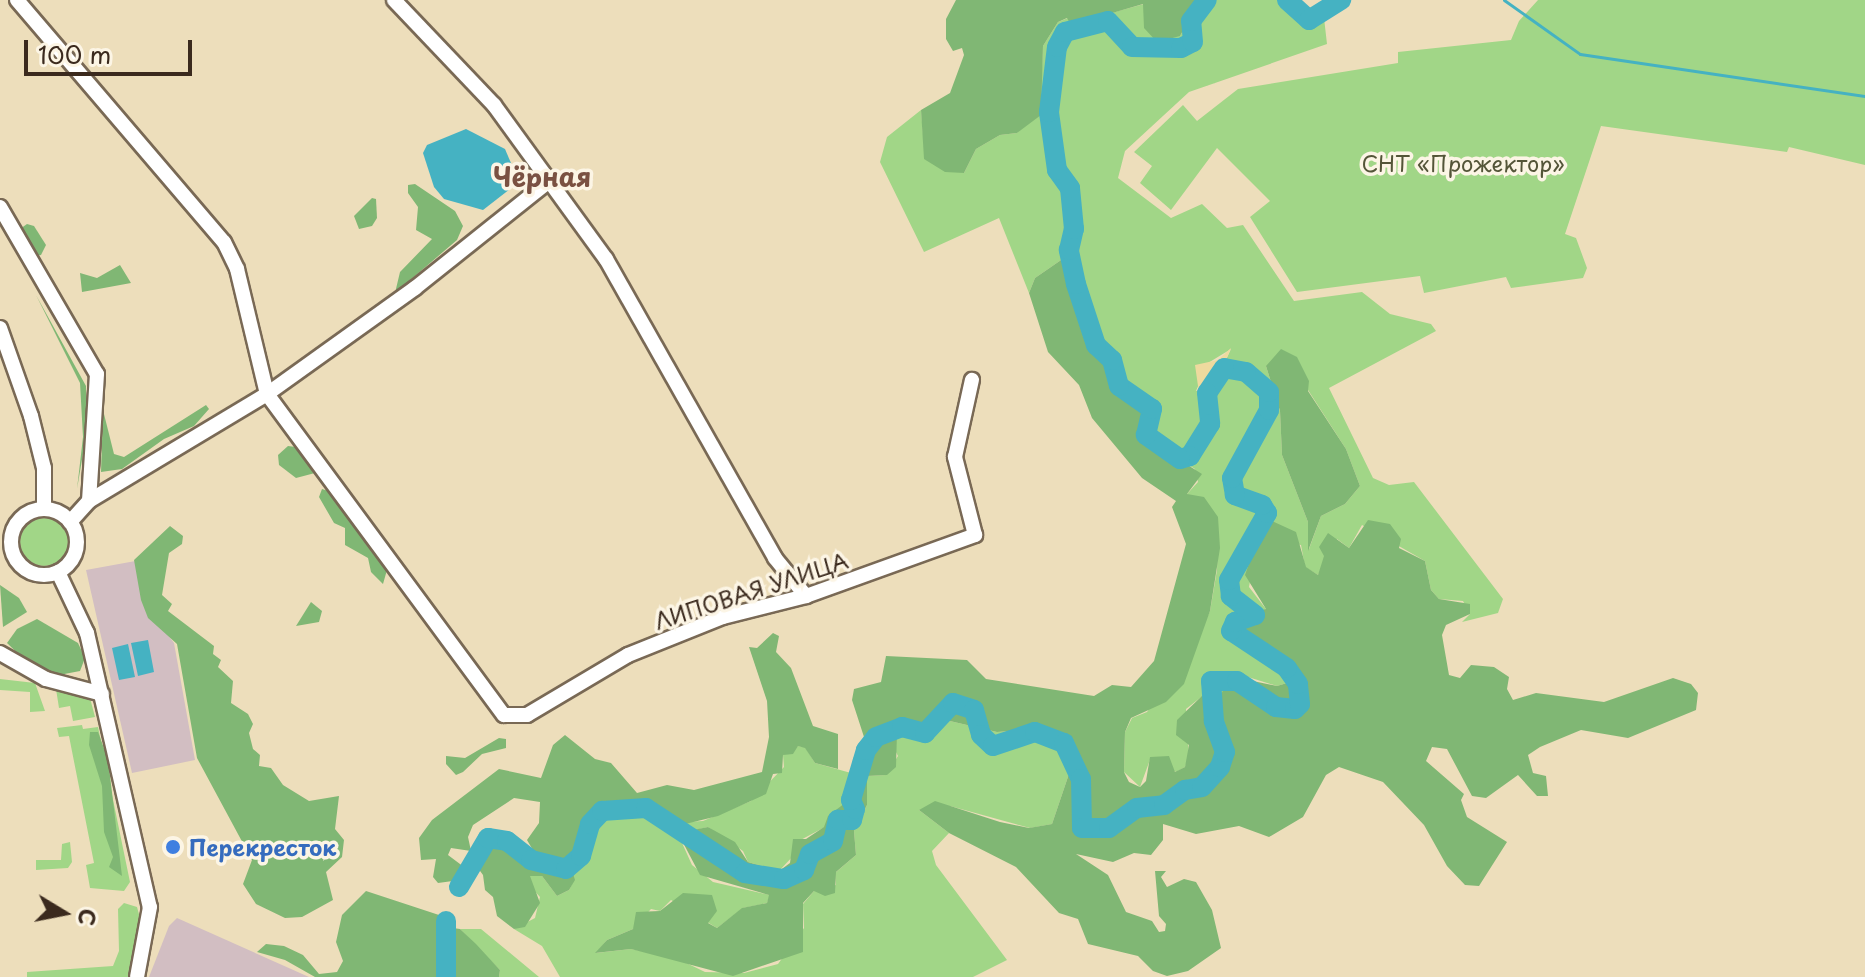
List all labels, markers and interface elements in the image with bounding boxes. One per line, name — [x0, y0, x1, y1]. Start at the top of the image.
scale bar — [28, 24, 196, 74]
text: 100 m — [38, 36, 111, 72]
park label: СНТ «Прожектор» — [1361, 150, 1565, 176]
district label: Чёрная — [493, 161, 591, 193]
street label: ЛИПОВАЯ УЛИЦА — [651, 546, 851, 634]
place label: Перекресток — [189, 834, 336, 860]
marker: Перекресток — [164, 838, 182, 856]
north arrow — [24, 873, 104, 953]
text: С — [70, 906, 106, 928]

